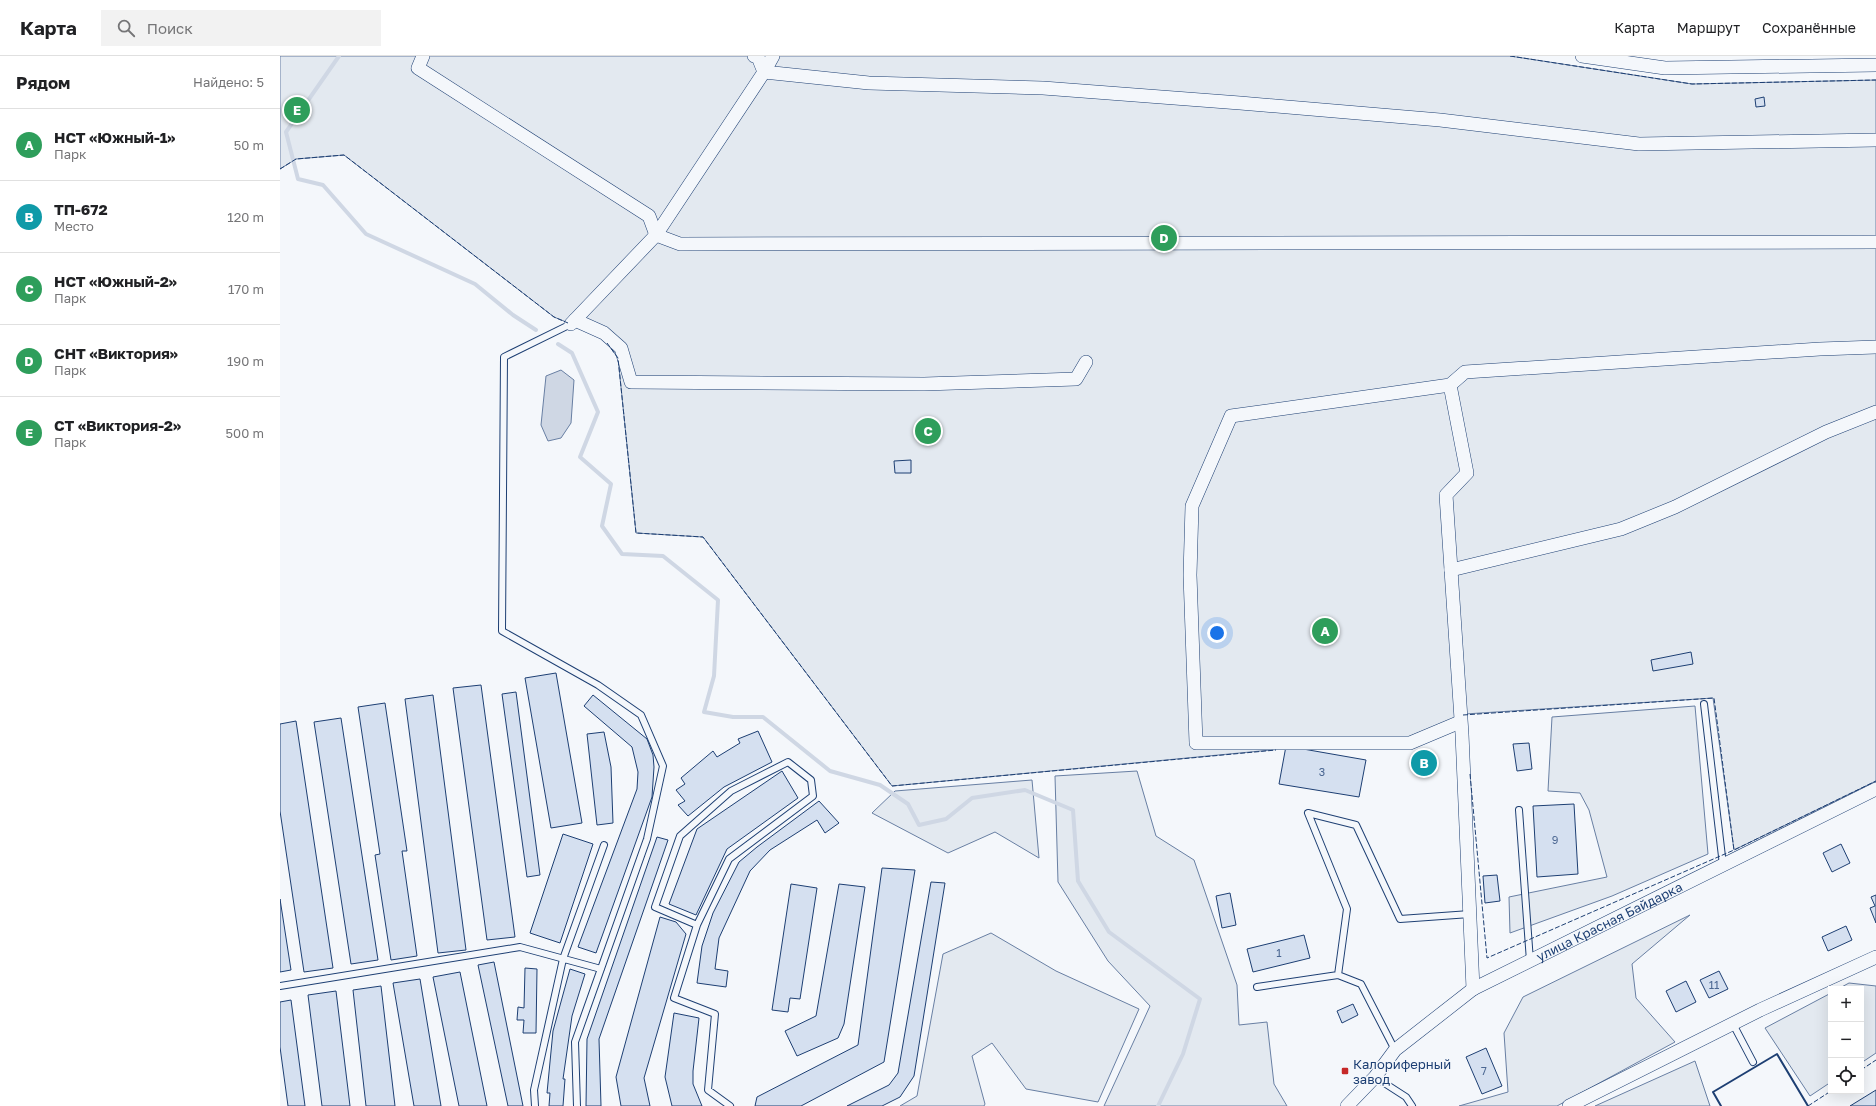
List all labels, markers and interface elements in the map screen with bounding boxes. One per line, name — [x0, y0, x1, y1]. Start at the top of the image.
search box — [101, 10, 381, 46]
text: Карта — [20, 16, 77, 39]
icon: search — [115, 17, 137, 39]
text: Поиск — [147, 19, 193, 37]
text: Карта — [1614, 19, 1655, 36]
text: Маршрут — [1677, 19, 1740, 36]
text: Сохранённые — [1762, 19, 1856, 36]
text: Рядом — [16, 72, 70, 93]
text: Найдено: 5 — [193, 74, 264, 90]
pin: E — [284, 95, 310, 125]
text: НСТ «Южный-1» — [54, 128, 175, 146]
text: A — [24, 137, 34, 153]
text: 50 m — [234, 137, 264, 153]
text: Парк — [54, 146, 87, 162]
text: ТП-672 — [54, 200, 108, 218]
text: B — [24, 209, 34, 225]
text: 120 m — [227, 209, 264, 225]
text: Место — [54, 218, 94, 234]
pin: D — [1151, 223, 1177, 253]
text: НСТ «Южный-2» — [54, 272, 177, 290]
text: C — [24, 281, 34, 297]
text: 170 m — [228, 281, 264, 297]
text: Парк — [54, 290, 87, 306]
text: СНТ «Виктория» — [54, 344, 178, 362]
text: D — [24, 353, 34, 369]
text: 190 m — [227, 353, 264, 369]
text: Парк — [54, 362, 87, 378]
text: СТ «Виктория-2» — [54, 416, 181, 434]
pin: C — [915, 416, 941, 446]
text: E — [25, 425, 33, 441]
text: 500 m — [226, 425, 264, 441]
text: Парк — [54, 434, 87, 450]
pin: A — [1312, 616, 1338, 646]
your location — [1207, 623, 1227, 643]
pin: B — [1411, 748, 1437, 778]
house number: 3 — [1319, 765, 1325, 778]
house number: 9 — [1552, 833, 1558, 846]
street label: улица Красная Байдарка — [1534, 878, 1685, 964]
house number: 1 — [1276, 946, 1282, 959]
house number: 11 — [1709, 978, 1719, 991]
map controls — [1828, 986, 1864, 1094]
button: + — [1828, 986, 1864, 1022]
button: − — [1828, 1022, 1864, 1058]
place label: Калориферный завод — [1353, 1056, 1451, 1087]
button: locate — [1828, 1058, 1864, 1094]
house number: 7 — [1481, 1064, 1487, 1077]
marker: Калориферный завод — [1340, 1066, 1350, 1076]

